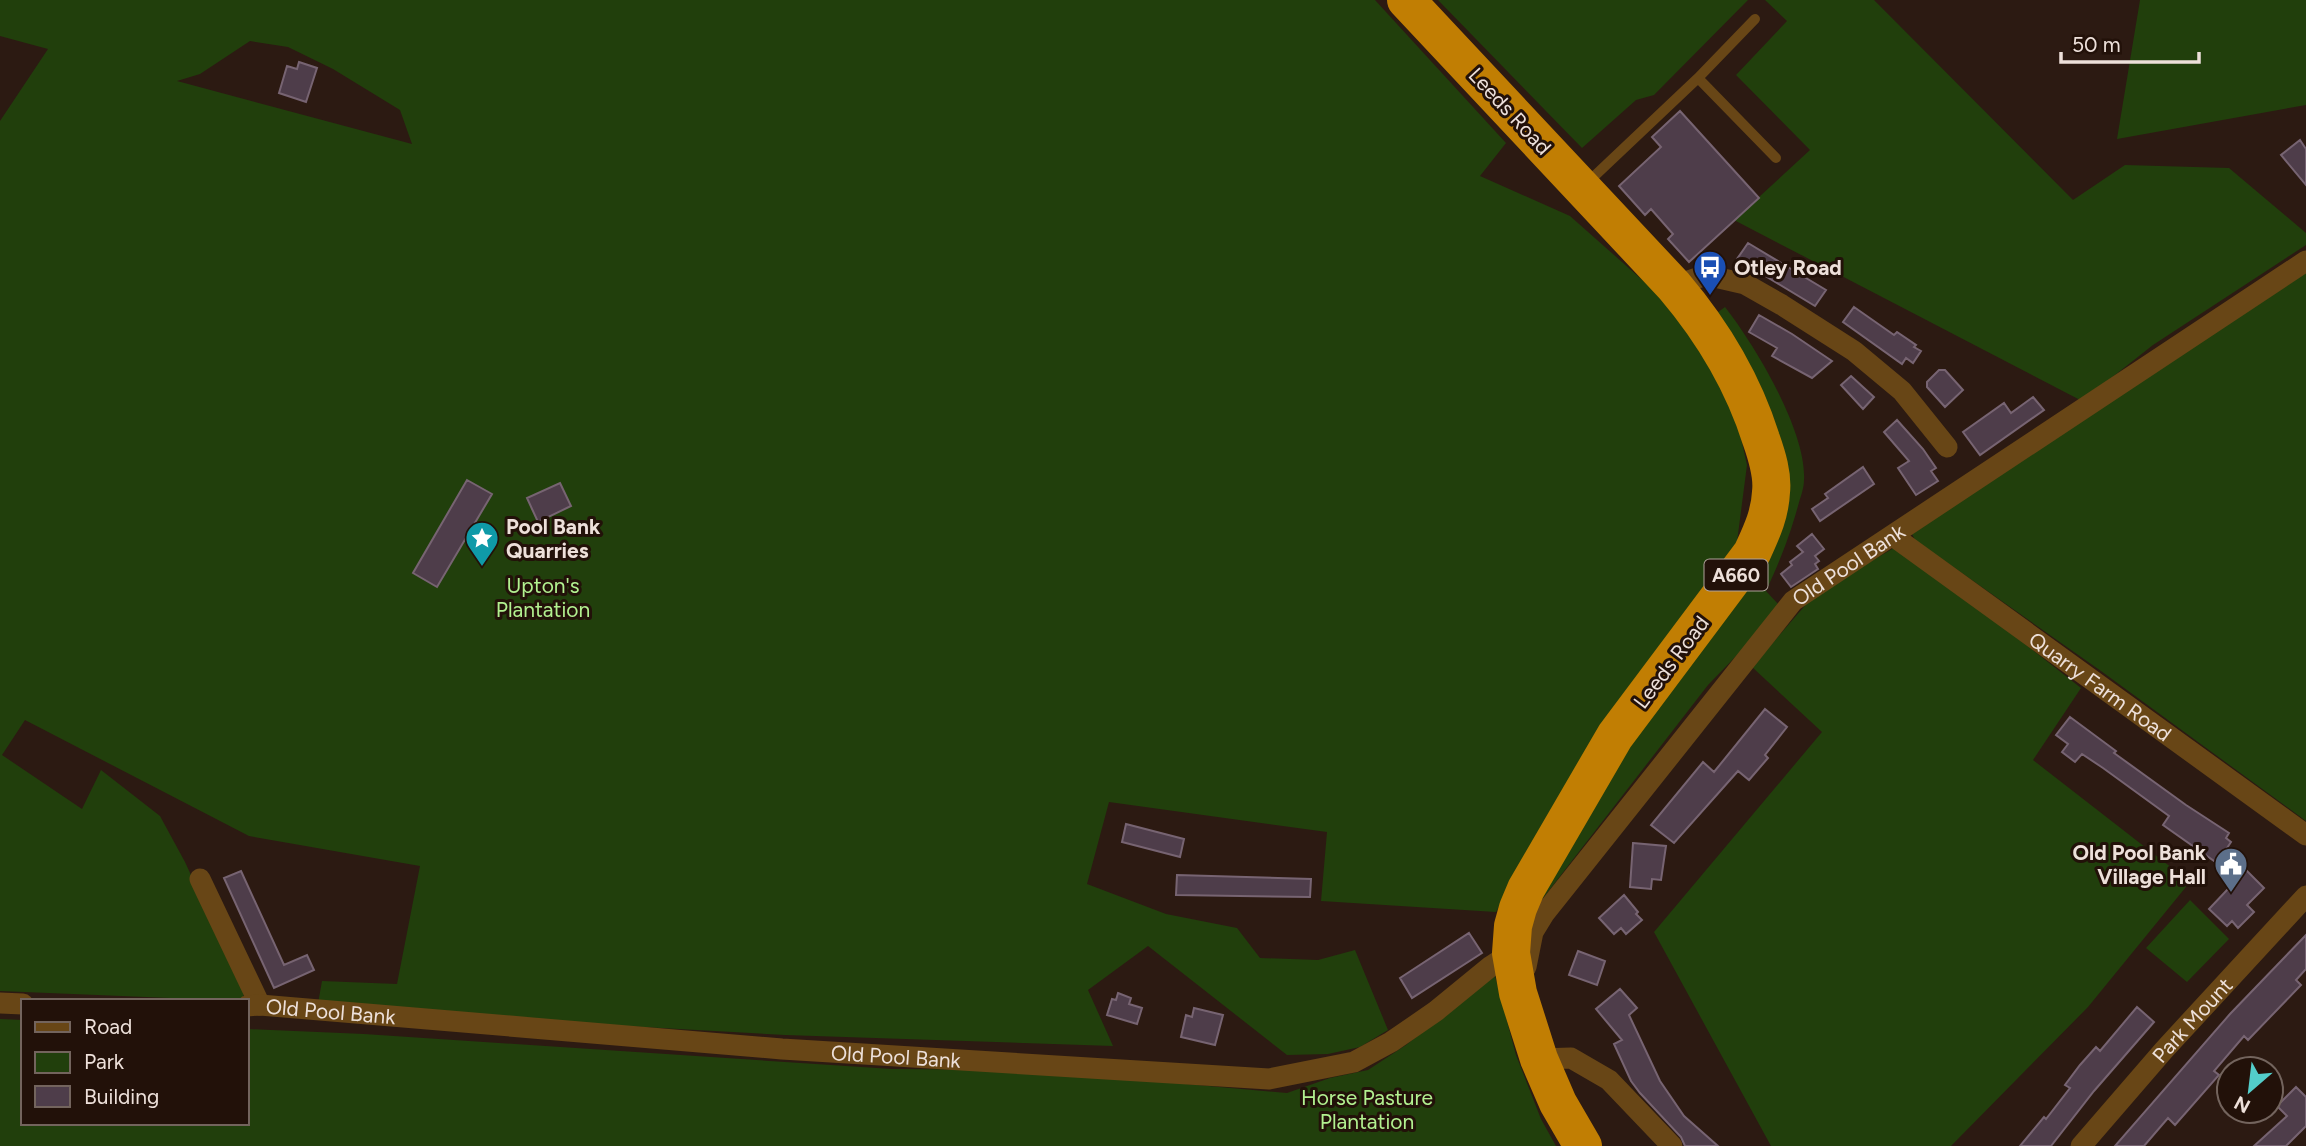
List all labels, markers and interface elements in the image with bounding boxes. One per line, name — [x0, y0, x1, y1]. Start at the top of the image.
scale bar — [2061, 21, 2199, 65]
text: 50 m — [2072, 32, 2121, 57]
street label: Leeds Road — [1464, 62, 1556, 160]
bus stop icon: Otley Road — [1691, 248, 1729, 297]
place label: Otley Road — [1734, 255, 1842, 280]
place label: Pool Bank Quarries — [506, 514, 601, 563]
street label: Old Pool Bank — [1787, 518, 1910, 611]
place icon: Pool Bank Quarries — [463, 519, 501, 568]
road number: A660 — [1704, 560, 1768, 590]
park label: Upton's Plantation — [496, 573, 590, 622]
street label: Leeds Road — [1628, 611, 1714, 713]
street label: Quarry Farm Road — [2024, 626, 2176, 746]
place label: Old Pool Bank Village Hall — [2073, 840, 2207, 889]
public building icon: Old Pool Bank Village Hall — [2212, 845, 2250, 894]
street label: Park Mount — [2147, 972, 2237, 1067]
street label: Old Pool Bank — [265, 993, 397, 1029]
legend — [21, 999, 248, 1125]
text: Road — [84, 1014, 132, 1039]
street label: Old Pool Bank — [830, 1040, 962, 1073]
text: Park — [84, 1049, 125, 1074]
north arrow — [2215, 1055, 2285, 1125]
text: Building — [84, 1084, 159, 1109]
park label: Horse Pasture Plantation — [1301, 1085, 1433, 1134]
text: N — [2230, 1091, 2254, 1118]

